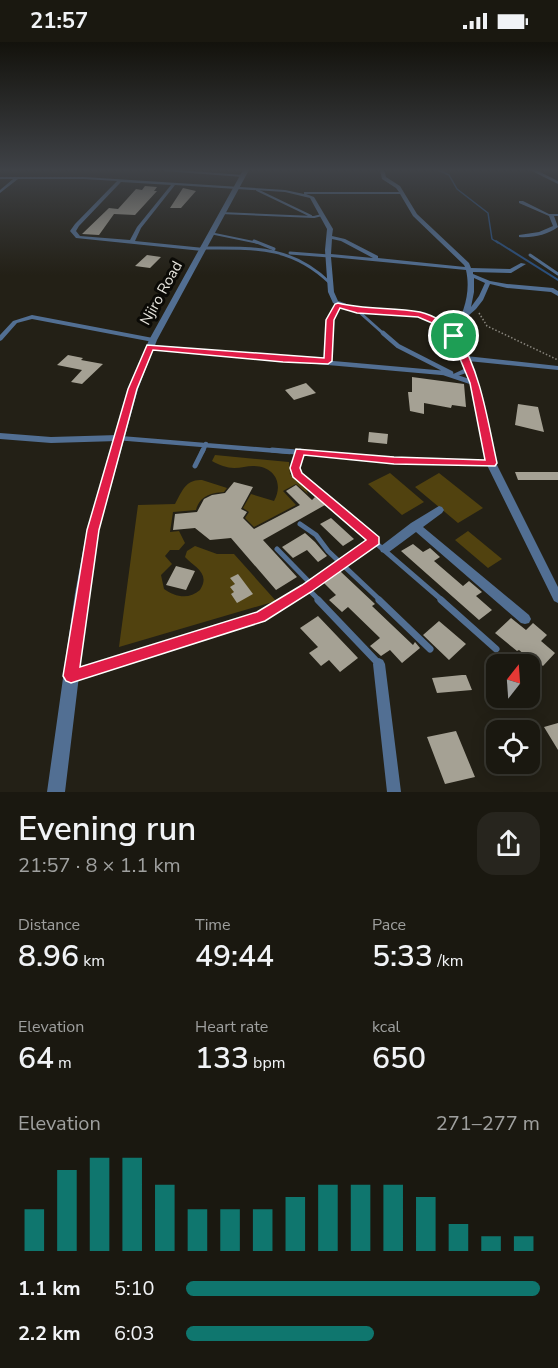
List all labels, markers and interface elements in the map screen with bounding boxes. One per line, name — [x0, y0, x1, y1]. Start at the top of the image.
text: 21:57 — [30, 6, 88, 36]
street label: Njiro Road — [135, 257, 187, 329]
pin — [428, 310, 479, 361]
icon: arrive — [437, 319, 470, 352]
north arrow — [486, 654, 540, 708]
map controls — [486, 654, 540, 774]
button: locate — [486, 720, 540, 774]
text: Evening run — [18, 807, 196, 852]
button: share — [477, 812, 540, 875]
text: 21:57 · 8 × 1.1 km — [18, 852, 181, 879]
text: Distance — [18, 914, 80, 936]
text: Time — [195, 914, 231, 936]
text: Pace — [372, 914, 406, 936]
text: 8.96 — [18, 936, 79, 977]
text: 49:44 — [195, 936, 274, 977]
text: 5:33 — [372, 936, 433, 977]
text: km — [79, 950, 105, 972]
text: /km — [433, 950, 463, 972]
text: Elevation — [18, 1016, 84, 1038]
text: Heart rate — [195, 1016, 268, 1038]
text: kcal — [372, 1016, 400, 1038]
text: 64 — [18, 1038, 54, 1079]
text: 133 — [195, 1038, 249, 1079]
text: 650 — [372, 1038, 426, 1079]
text: m — [54, 1052, 72, 1074]
text: bpm — [249, 1052, 285, 1074]
text: Elevation — [18, 1110, 101, 1137]
text: 271–277 m — [436, 1110, 540, 1137]
text: 1.1 km — [18, 1275, 81, 1302]
text: 5:10 — [114, 1275, 155, 1302]
text: 2.2 km — [18, 1320, 81, 1347]
text: 6:03 — [114, 1320, 155, 1347]

